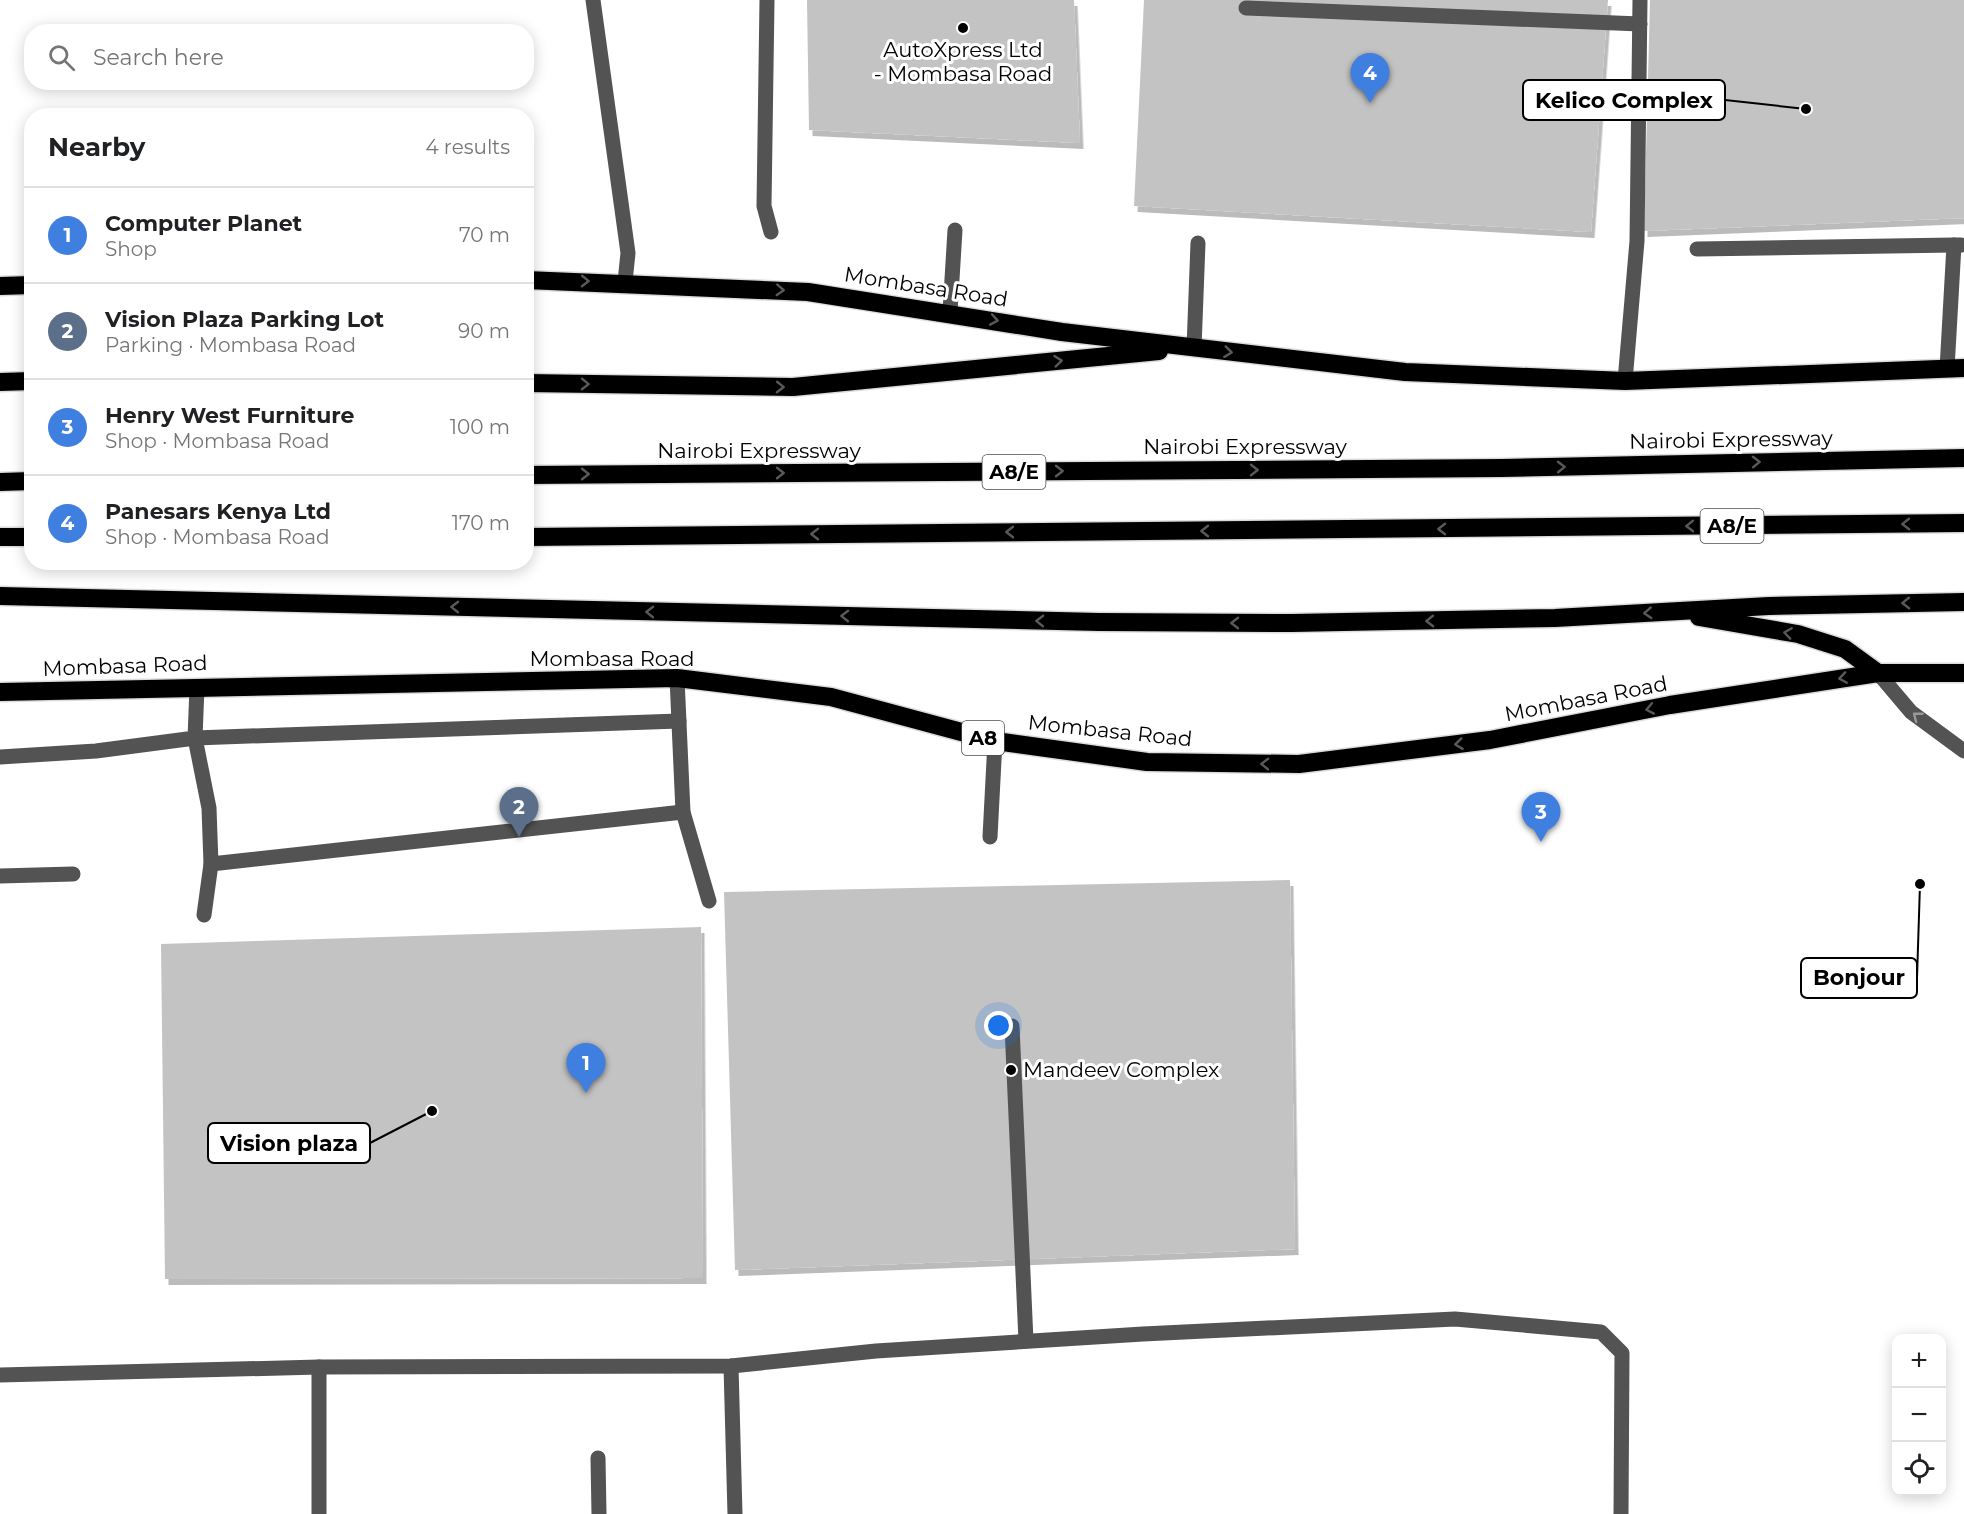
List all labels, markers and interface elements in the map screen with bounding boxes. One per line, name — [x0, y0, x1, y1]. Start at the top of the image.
marker: AutoXpress Ltd - Mombasa Road — [956, 21, 970, 35]
search box — [24, 24, 534, 90]
place label: AutoXpress Ltd - Mombasa Road — [874, 37, 1052, 86]
icon: search — [45, 41, 78, 74]
text: Search here — [93, 44, 224, 71]
pin: 4 — [1350, 54, 1390, 103]
callout: Kelico Complex — [1523, 80, 1725, 120]
text: Kelico Complex — [1535, 87, 1713, 114]
text: Nearby — [48, 131, 145, 163]
text: 4 results — [425, 135, 510, 159]
text: Computer Planet — [105, 210, 302, 237]
text: 1 — [64, 223, 71, 247]
text: 70 m — [459, 223, 510, 247]
text: Shop — [105, 237, 157, 261]
street label: Mombasa Road — [843, 261, 1010, 312]
one-way arrow — [580, 275, 589, 287]
one-way arrow — [775, 284, 784, 297]
text: Vision Plaza Parking Lot — [105, 306, 384, 333]
one-way arrow — [988, 313, 998, 326]
text: 2 — [62, 319, 73, 343]
text: 90 m — [458, 319, 510, 343]
text: Parking · Mombasa Road — [105, 333, 356, 357]
one-way arrow — [1224, 345, 1233, 357]
one-way arrow — [1053, 355, 1062, 368]
one-way arrow — [580, 378, 589, 390]
one-way arrow — [775, 381, 784, 393]
text: Henry West Furniture — [105, 402, 354, 429]
text: 3 — [62, 415, 73, 439]
text: 100 m — [450, 415, 510, 439]
street label: Nairobi Expressway — [1629, 425, 1834, 454]
text: Shop · Mombasa Road — [105, 429, 330, 453]
street label: Nairobi Expressway — [1143, 434, 1347, 459]
street label: Nairobi Expressway — [657, 438, 861, 463]
road number: A8/E — [982, 455, 1046, 489]
one-way arrow — [1751, 456, 1760, 469]
one-way arrow — [1556, 461, 1565, 473]
one-way arrow — [1249, 464, 1258, 476]
one-way arrow — [1054, 465, 1063, 477]
one-way arrow — [775, 467, 784, 479]
one-way arrow — [580, 468, 589, 481]
text: Panesars Kenya Ltd — [105, 498, 331, 525]
road number: A8/E — [1700, 509, 1764, 543]
text: 4 — [61, 511, 74, 535]
text: 170 m — [452, 511, 510, 535]
one-way arrow — [1901, 518, 1910, 530]
one-way arrow — [1685, 520, 1694, 532]
one-way arrow — [1438, 523, 1447, 535]
text: Shop · Mombasa Road — [105, 525, 330, 549]
one-way arrow — [1201, 525, 1210, 537]
one-way arrow — [1006, 526, 1015, 539]
one-way arrow — [811, 528, 820, 540]
one-way arrow — [1901, 597, 1910, 609]
one-way arrow — [451, 601, 460, 613]
one-way arrow — [646, 605, 655, 618]
one-way arrow — [1643, 606, 1652, 619]
one-way arrow — [841, 610, 850, 622]
one-way arrow — [1426, 614, 1435, 627]
one-way arrow — [1036, 615, 1045, 627]
one-way arrow — [1231, 617, 1240, 629]
one-way arrow — [1783, 627, 1792, 639]
street label: Mombasa Road — [529, 646, 695, 671]
street label: Mombasa Road — [42, 650, 208, 681]
street label: Mombasa Road — [1502, 670, 1669, 727]
one-way arrow — [1838, 672, 1848, 684]
one-way arrow — [1646, 702, 1656, 715]
street label: Mombasa Road — [1027, 709, 1193, 752]
one-way arrow — [1913, 713, 1924, 724]
road number: A8 — [962, 721, 1004, 755]
one-way arrow — [1454, 738, 1463, 750]
one-way arrow — [1260, 757, 1269, 770]
pin: 2 — [500, 788, 538, 837]
pin: 3 — [1522, 792, 1560, 842]
callout: Bonjour — [1801, 958, 1917, 998]
text: Bonjour — [1813, 964, 1905, 991]
your location — [984, 1011, 1013, 1040]
pin: 1 — [566, 1044, 606, 1093]
place label: Mandeev Complex — [1023, 1057, 1219, 1082]
marker: Mandeev Complex — [1004, 1063, 1018, 1077]
callout: Vision plaza — [208, 1123, 370, 1163]
text: Vision plaza — [219, 1130, 358, 1157]
map controls — [1892, 1334, 1946, 1496]
button: + — [1892, 1334, 1946, 1388]
button: − — [1892, 1388, 1946, 1442]
button: locate — [1892, 1442, 1946, 1496]

